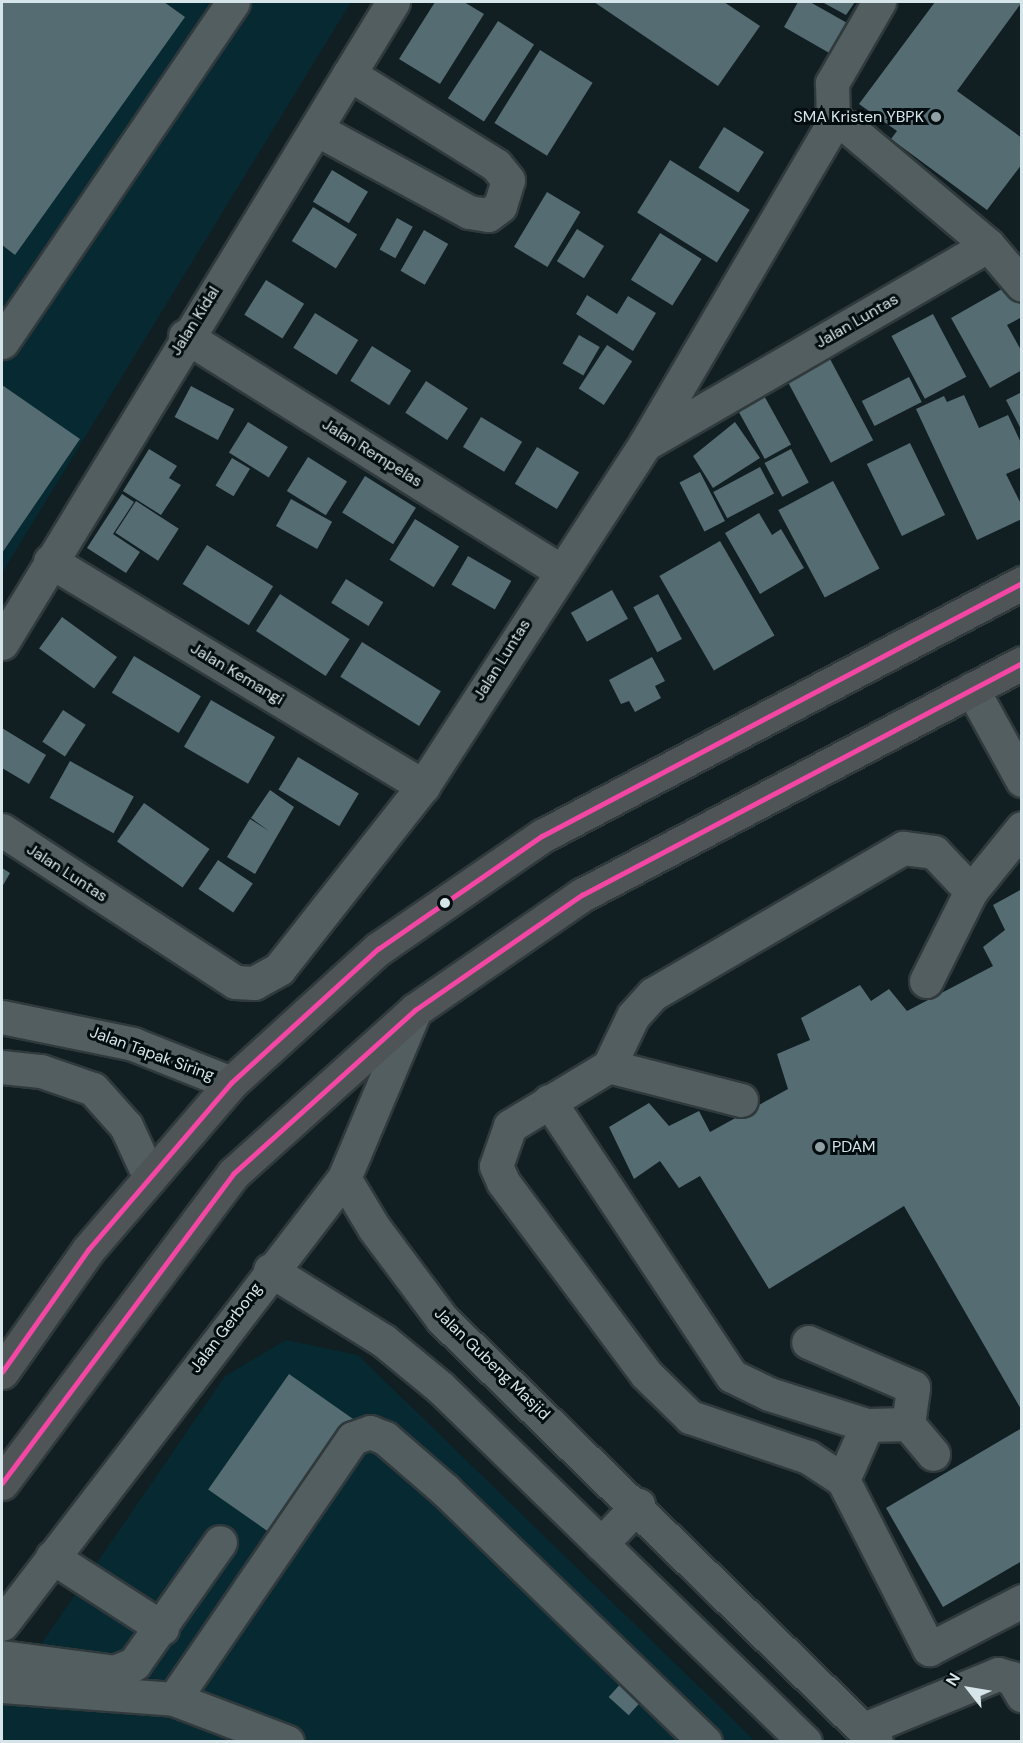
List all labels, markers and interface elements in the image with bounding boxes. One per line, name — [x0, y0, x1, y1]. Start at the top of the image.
place label: SMA Kristen YBPK — [793, 107, 924, 127]
marker: SMA Kristen YBPK — [929, 110, 943, 124]
street label: Jalan Kidal — [166, 283, 224, 359]
street label: Jalan Luntas — [812, 290, 902, 352]
street label: Jalan Rempelas — [318, 415, 426, 491]
street label: Jalan Luntas — [469, 616, 535, 704]
street label: Jalan Kemangi — [187, 639, 287, 709]
street label: Jalan Luntas — [23, 840, 111, 906]
unlabelled marker — [439, 897, 451, 909]
street label: Jalan Tapak Siring — [87, 1023, 217, 1085]
place label: PDAM — [832, 1137, 876, 1157]
marker: PDAM — [813, 1140, 827, 1154]
street label: Jalan Gerbong — [186, 1279, 266, 1377]
street label: Jalan Gubeng Masjid — [430, 1304, 554, 1424]
north arrow — [939, 1659, 999, 1719]
text: N — [941, 1669, 965, 1690]

